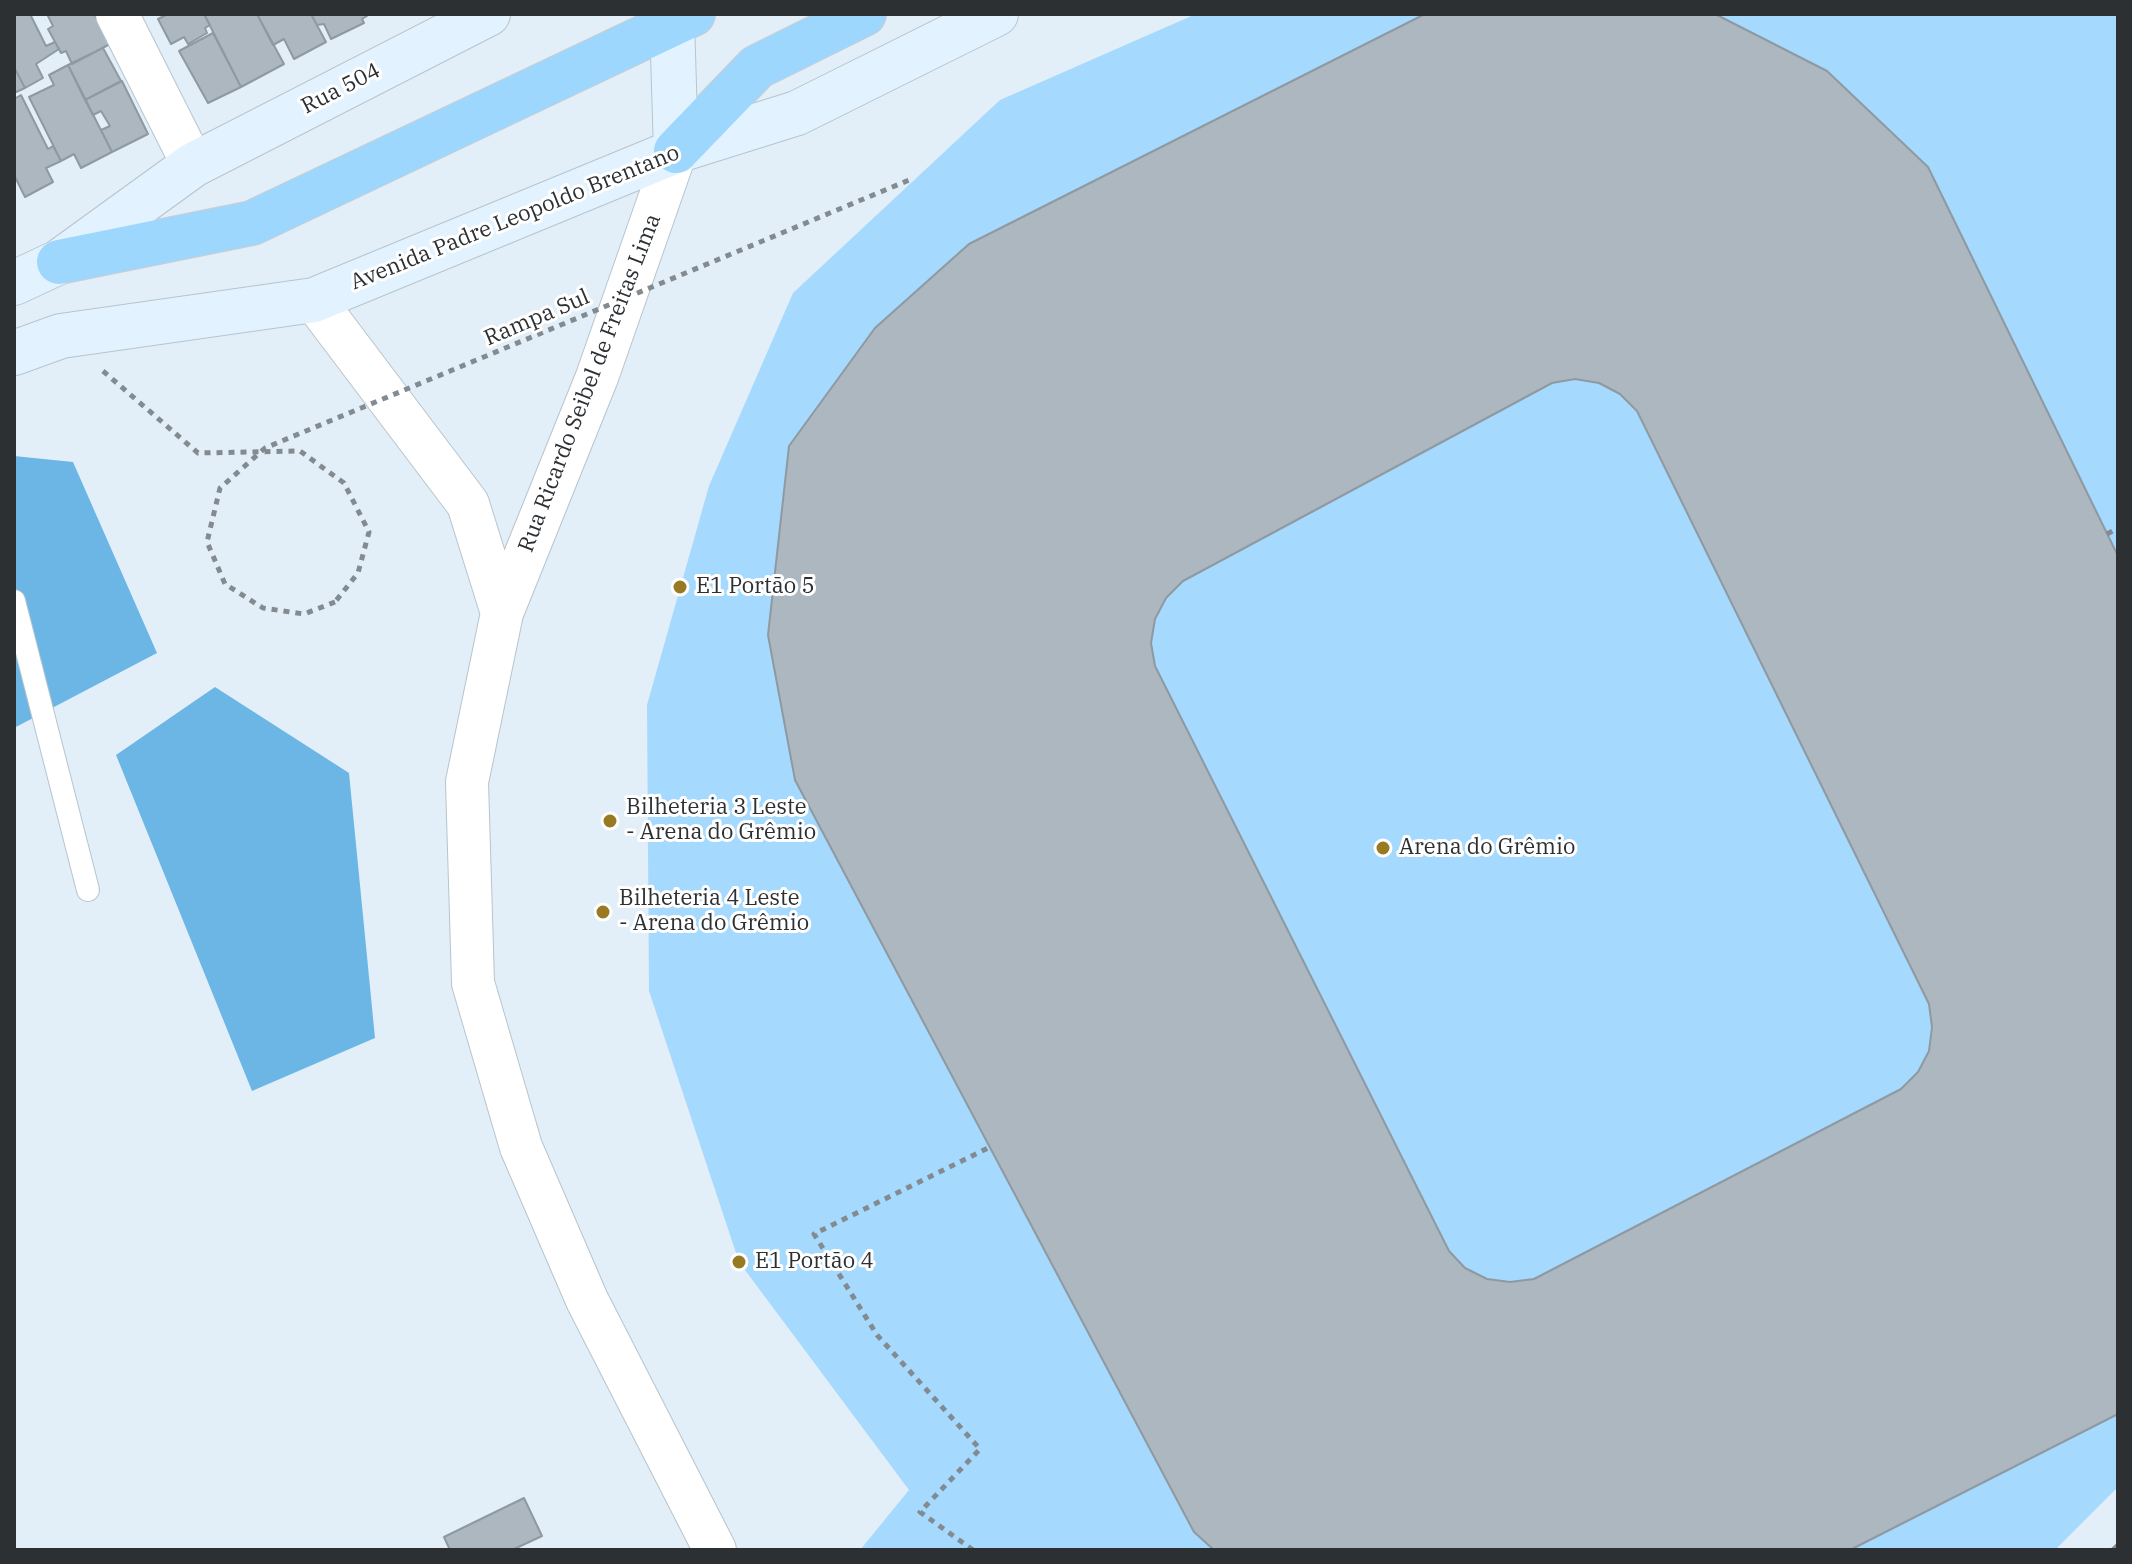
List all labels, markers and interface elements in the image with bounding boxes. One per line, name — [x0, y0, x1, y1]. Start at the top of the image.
street label: Rua 504 — [297, 58, 385, 120]
street label: Avenida Padre Leopoldo Brentano — [347, 140, 683, 296]
street label: Rua Ricardo Seibel de Freitas Lima — [513, 210, 667, 556]
street label: Rampa Sul — [480, 284, 594, 352]
place label: E1 Portão 5 — [696, 574, 815, 600]
marker: E1 Portão 5 — [671, 578, 689, 596]
place label: Bilheteria 3 Leste - Arena do Grêmio — [626, 795, 816, 846]
marker: Bilheteria 3 Leste - Arena do Grêmio — [601, 812, 619, 830]
place label: Arena do Grêmio — [1399, 835, 1575, 861]
marker: Arena do Grêmio — [1374, 839, 1392, 857]
place label: Bilheteria 4 Leste - Arena do Grêmio — [619, 886, 809, 938]
marker: Bilheteria 4 Leste - Arena do Grêmio — [594, 903, 612, 921]
place label: E1 Portão 4 — [755, 1249, 874, 1275]
marker: E1 Portão 4 — [730, 1253, 748, 1271]

